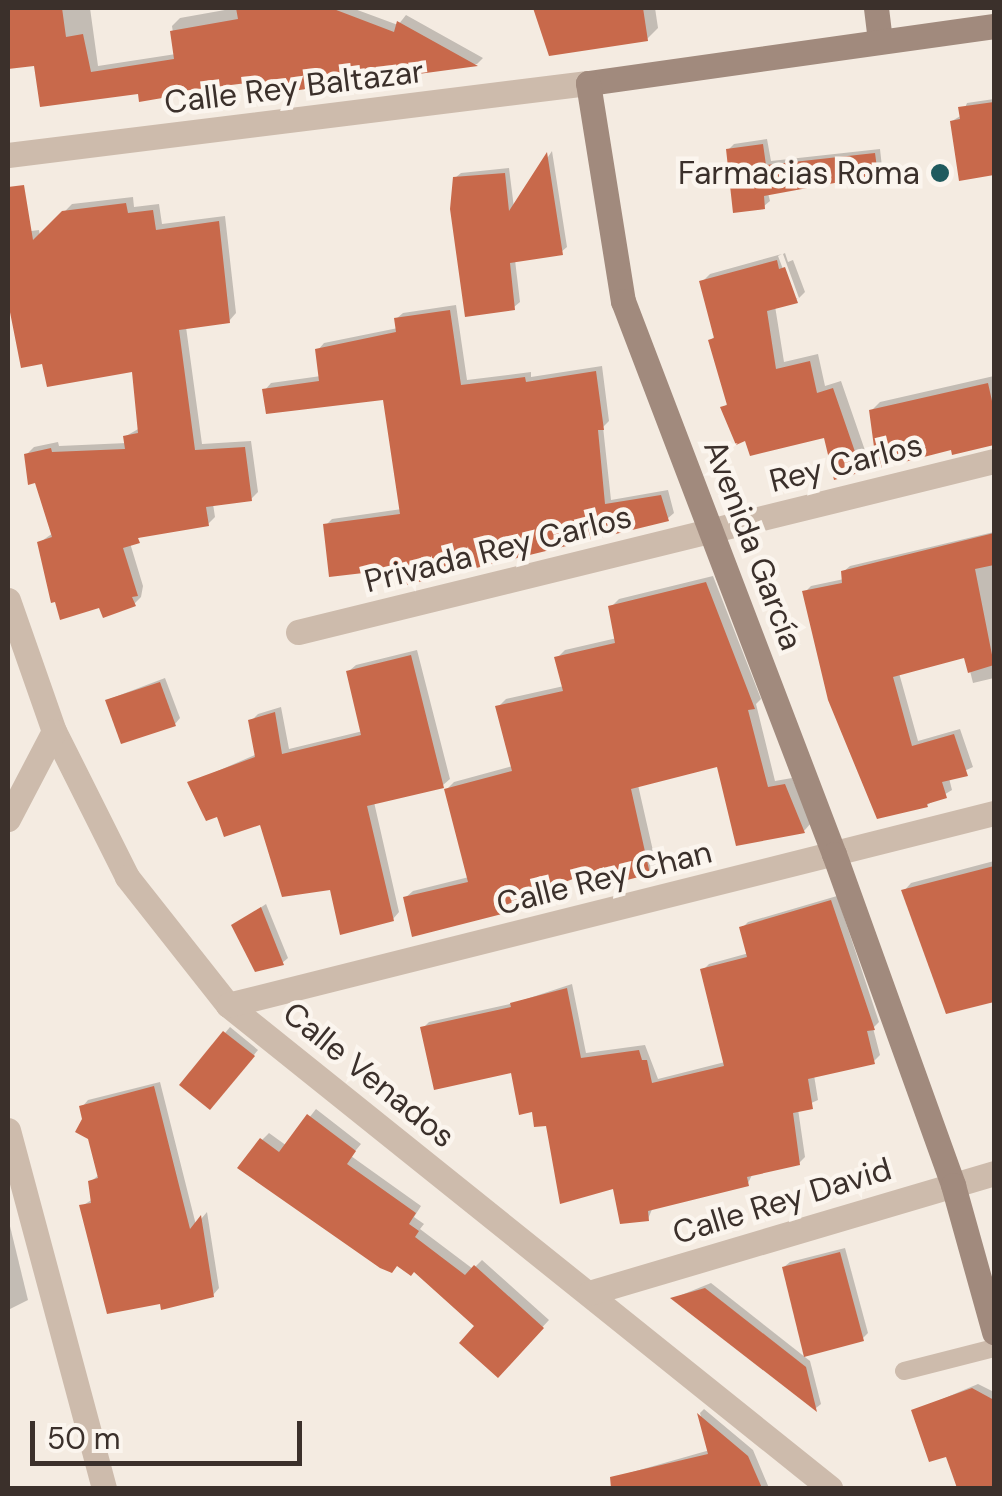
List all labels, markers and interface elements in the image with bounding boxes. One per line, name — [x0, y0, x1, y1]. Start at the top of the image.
street label: Calle Rey Baltazar — [162, 52, 426, 122]
place label: Farmacias Roma — [678, 154, 920, 192]
marker: Farmacias Roma — [929, 162, 951, 184]
street label: Rey Carlos — [766, 425, 926, 501]
street label: Avenida García — [695, 435, 811, 655]
street label: Privada Rey Carlos — [361, 497, 635, 601]
street label: Calle Rey Chan — [492, 833, 716, 923]
street label: Calle Venados — [275, 994, 463, 1156]
street label: Calle Rey David — [668, 1150, 896, 1252]
scale bar — [35, 1401, 308, 1463]
text: 50 m — [47, 1419, 121, 1458]

